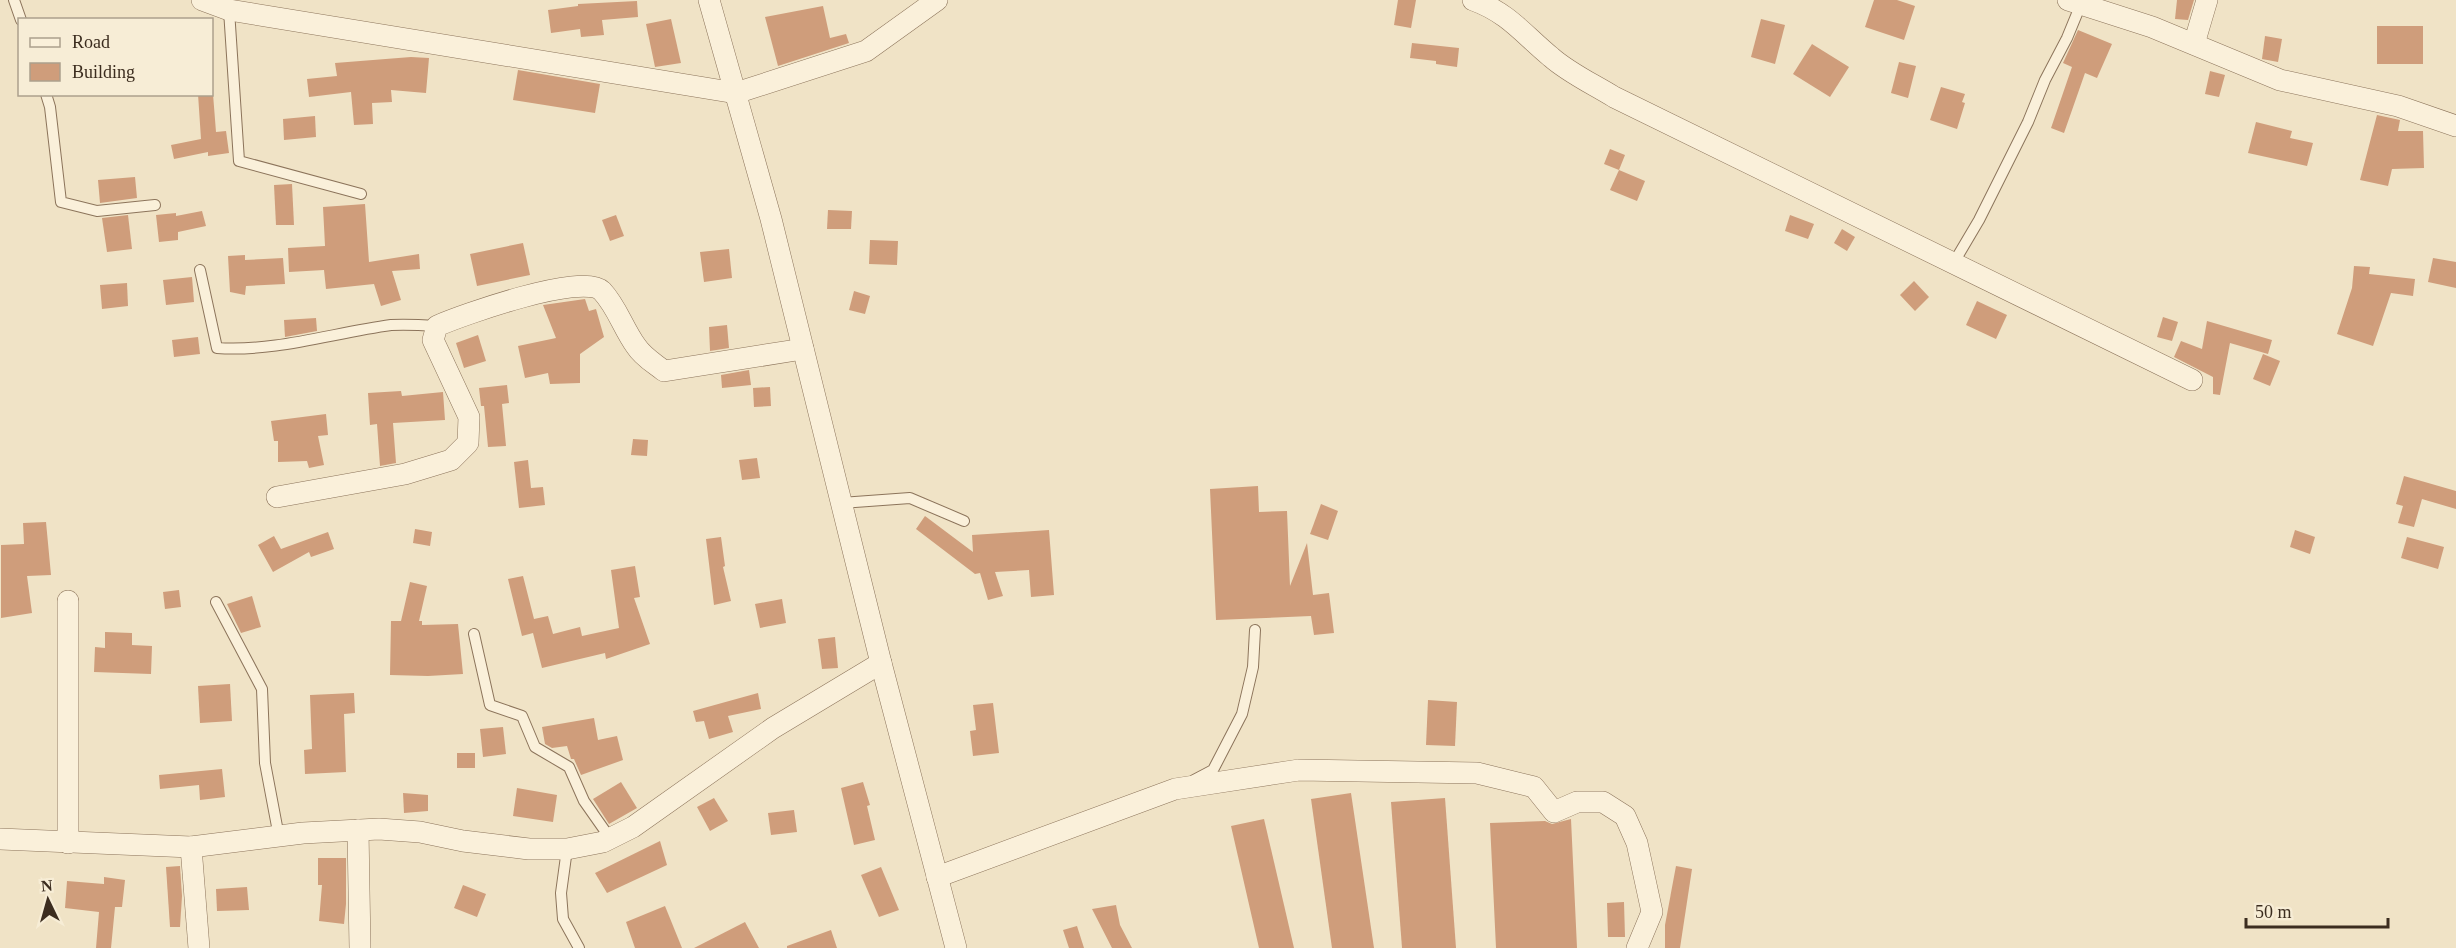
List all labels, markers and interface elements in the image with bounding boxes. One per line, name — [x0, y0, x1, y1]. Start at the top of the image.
legend — [18, 18, 213, 96]
text: Road — [72, 32, 110, 52]
text: Building — [72, 62, 135, 82]
north arrow — [18, 870, 78, 930]
text: N — [40, 877, 54, 895]
scale bar — [2246, 891, 2388, 929]
text: 50 m — [2255, 902, 2292, 922]

